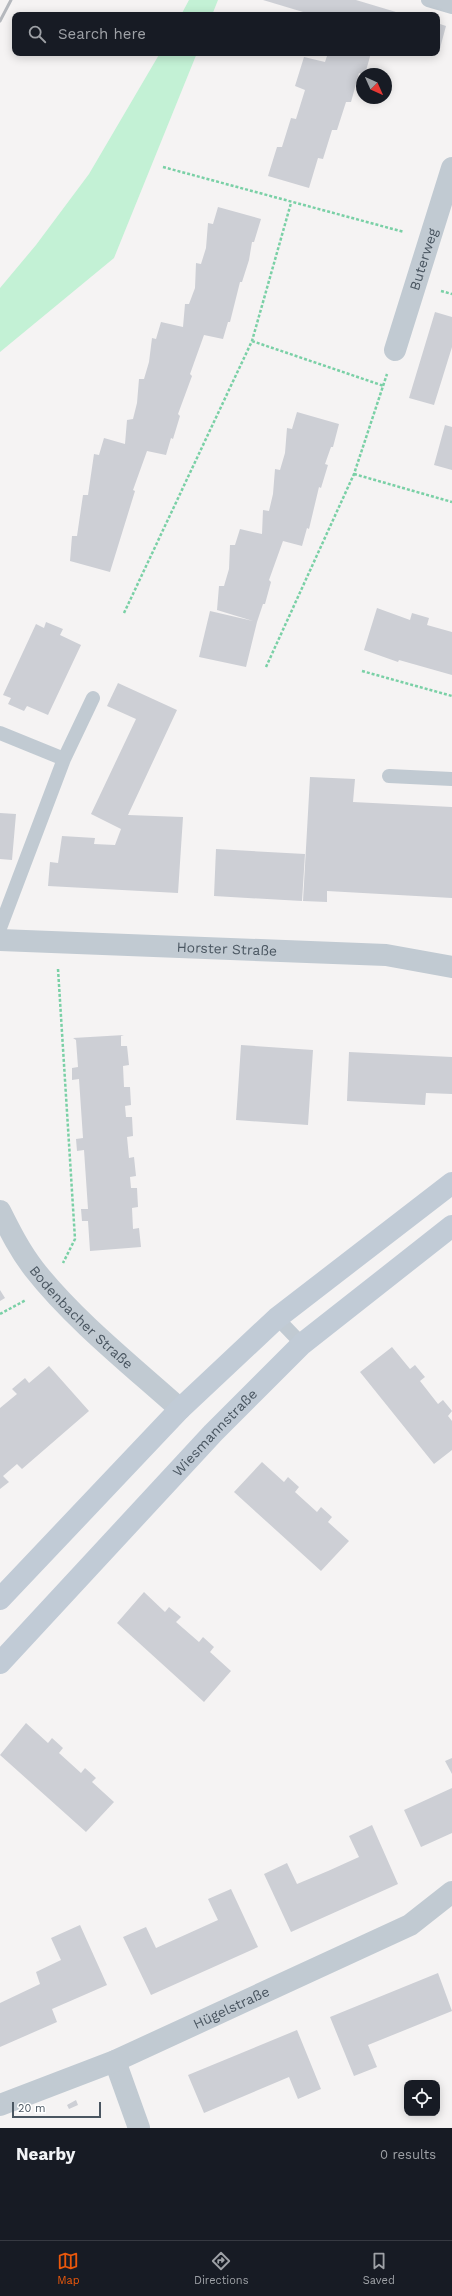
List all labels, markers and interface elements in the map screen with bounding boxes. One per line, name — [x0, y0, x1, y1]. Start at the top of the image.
search box — [12, 12, 440, 56]
icon: search — [26, 23, 48, 45]
text: Search here — [58, 25, 146, 43]
north arrow — [356, 68, 392, 104]
street label: Buterweg — [406, 226, 441, 293]
street label: Horster Straße — [176, 939, 277, 959]
street label: Bodenbacher Straße — [26, 1262, 136, 1372]
street label: Wiesmannstraße — [169, 1386, 260, 1479]
street label: Hügelstraße — [190, 1983, 272, 2032]
map controls — [404, 2080, 440, 2116]
button: locate — [404, 2080, 440, 2116]
scale bar — [12, 2100, 101, 2119]
text: 20 m — [18, 2102, 46, 2115]
text: Nearby — [16, 2144, 75, 2164]
text: 0 results — [380, 2147, 436, 2162]
tab: Map — [57, 2250, 80, 2287]
tab: Directions — [194, 2250, 248, 2287]
tab: Saved — [363, 2250, 395, 2287]

